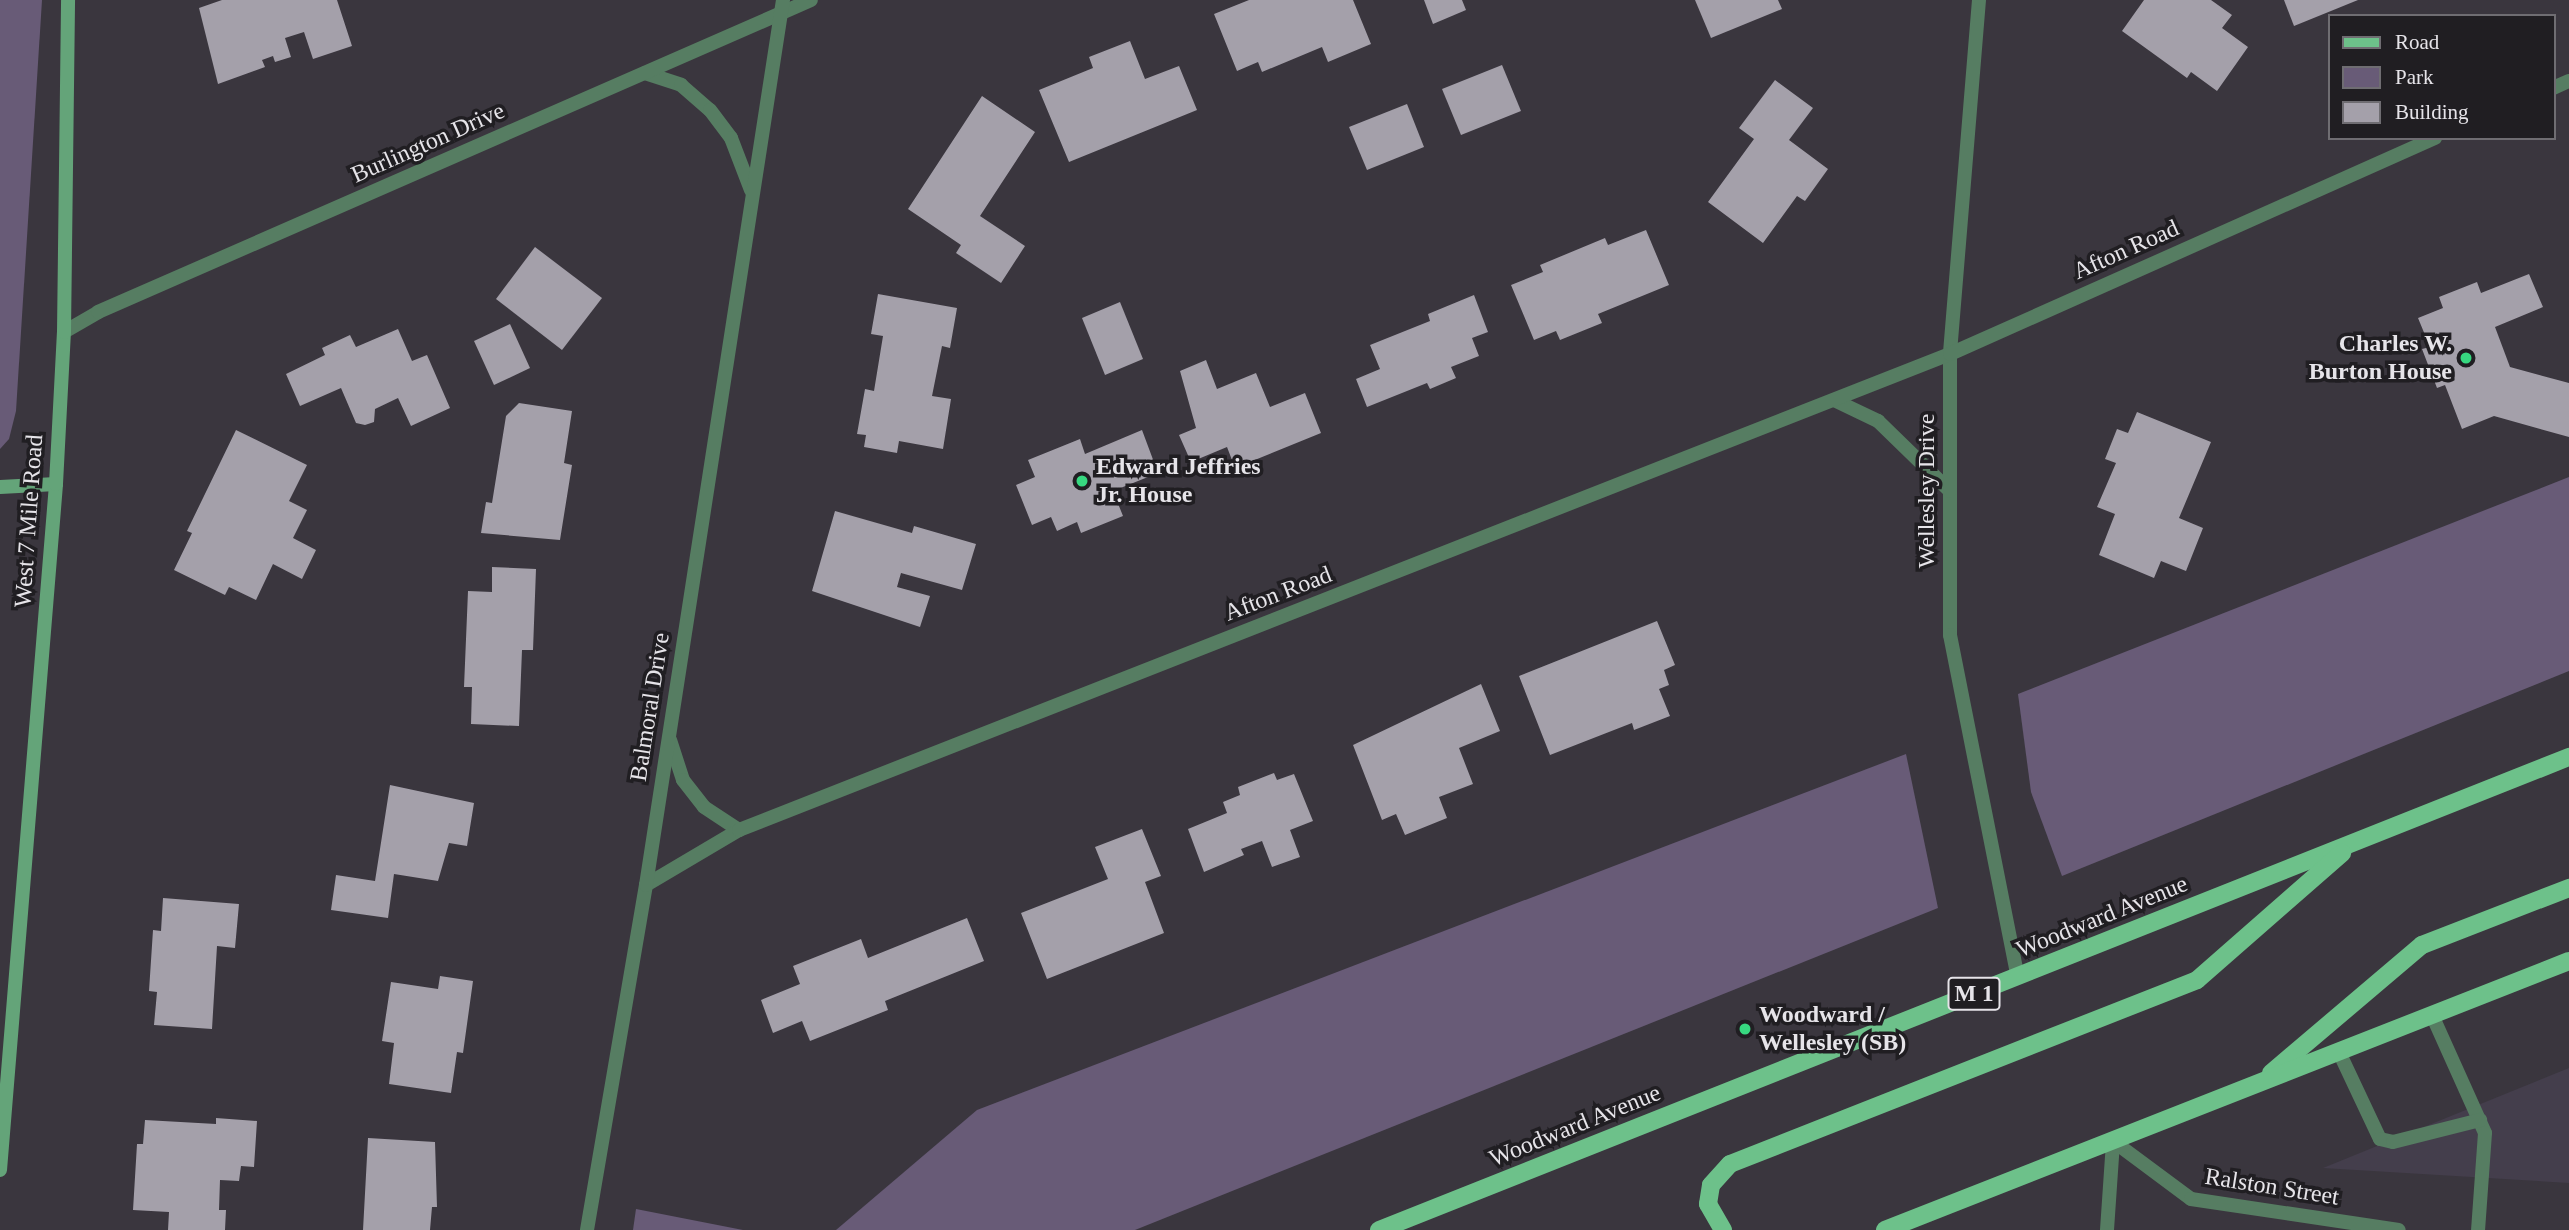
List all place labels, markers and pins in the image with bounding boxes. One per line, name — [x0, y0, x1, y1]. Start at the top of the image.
place label: Charles W. Burton House — [2309, 330, 2452, 386]
marker: Charles W. Burton House — [2458, 350, 2474, 366]
place label: Edward Jeffries Jr. House — [1096, 453, 1261, 509]
marker: Edward Jeffries Jr. House — [1074, 473, 1090, 489]
place label: Woodward / Wellesley (SB) — [1759, 1001, 1906, 1057]
marker: Woodward / Wellesley (SB) — [1737, 1021, 1753, 1037]

